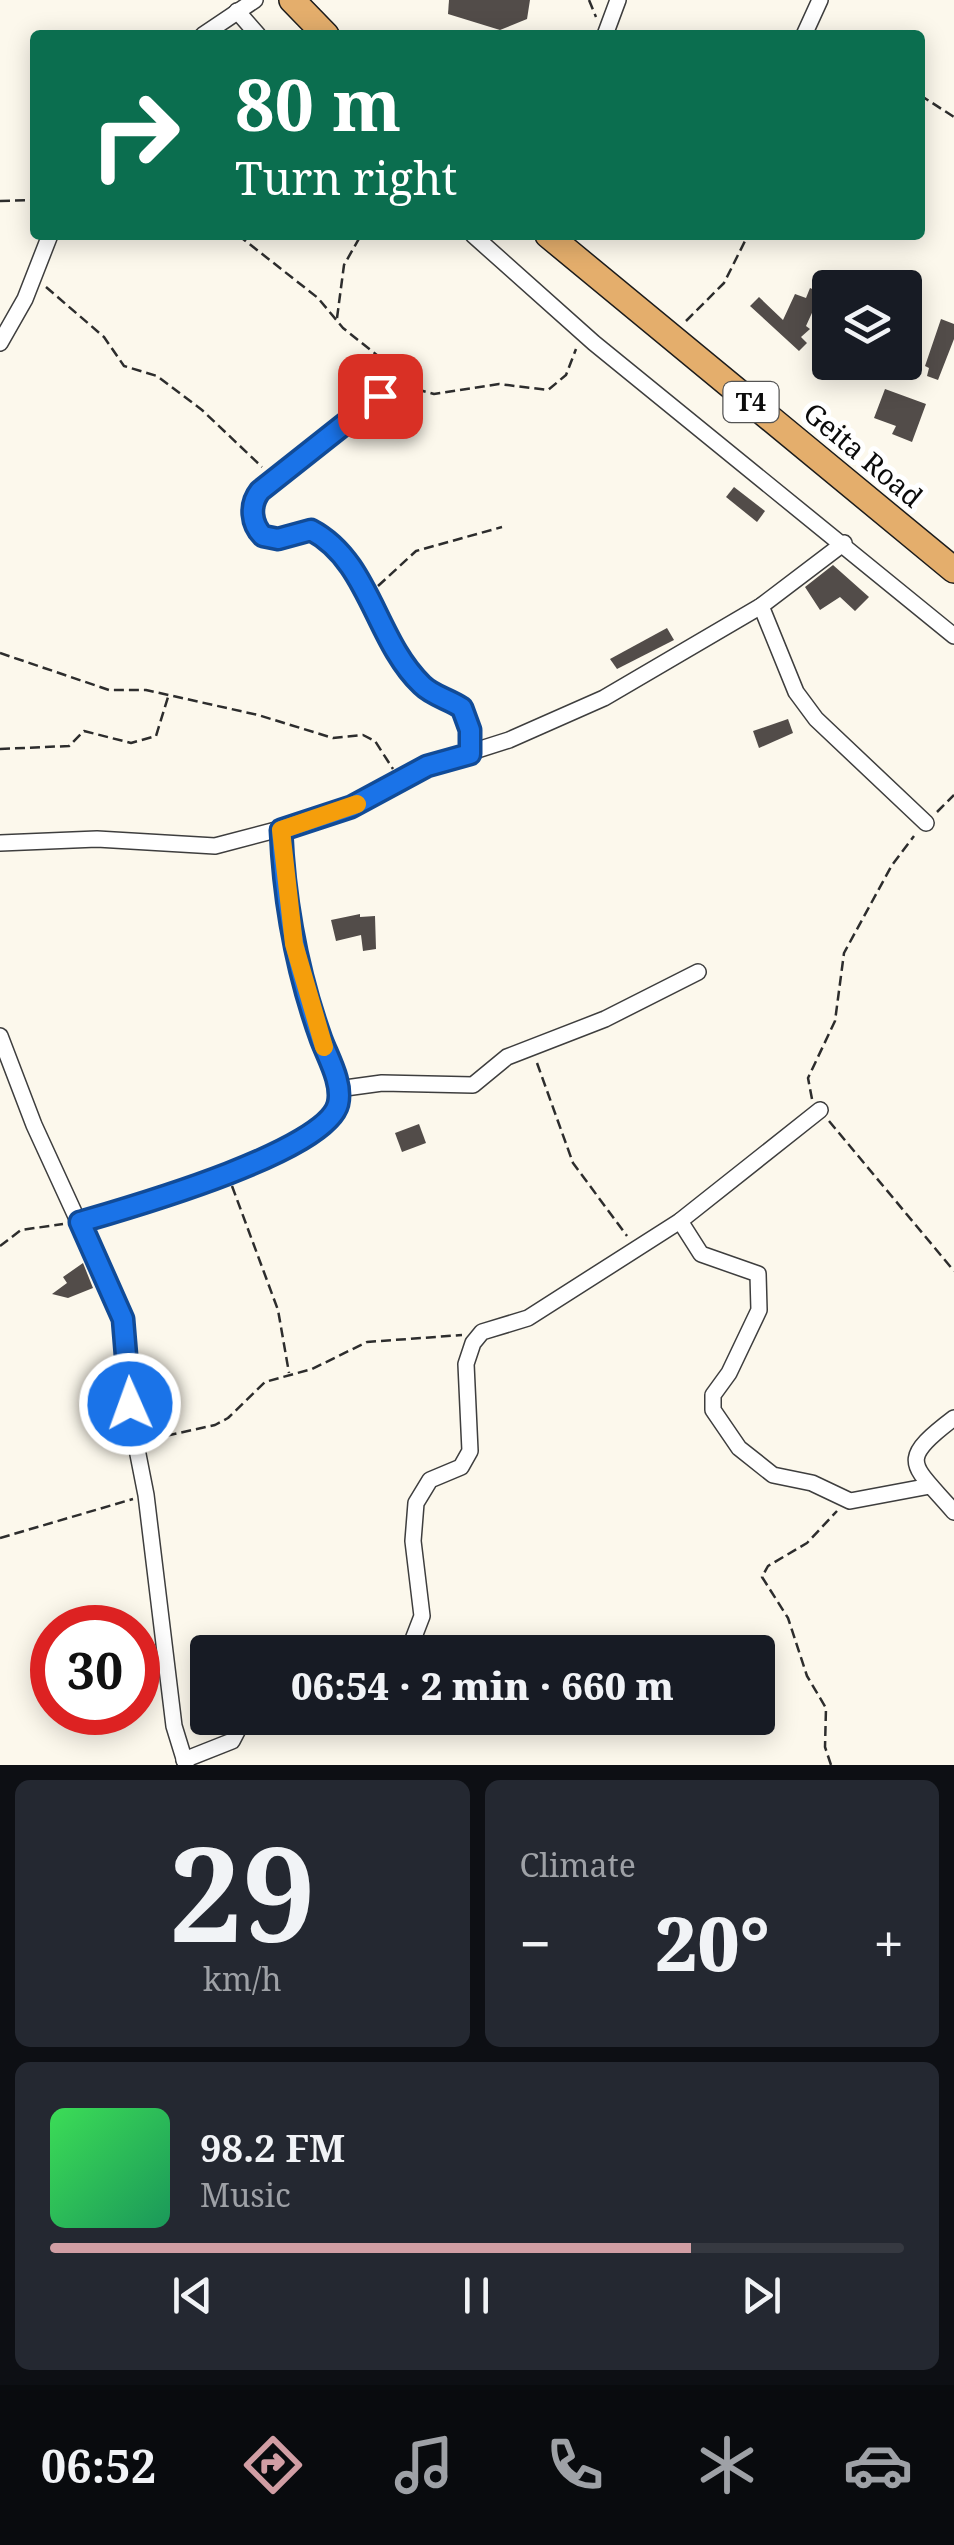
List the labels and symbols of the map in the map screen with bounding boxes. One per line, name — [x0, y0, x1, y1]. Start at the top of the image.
pin — [338, 354, 423, 439]
road number: T4 — [724, 382, 778, 422]
street label: Geita Road — [796, 393, 931, 515]
position arrow — [78, 1352, 182, 1456]
speed limit sign: 30 — [30, 1605, 160, 1735]

